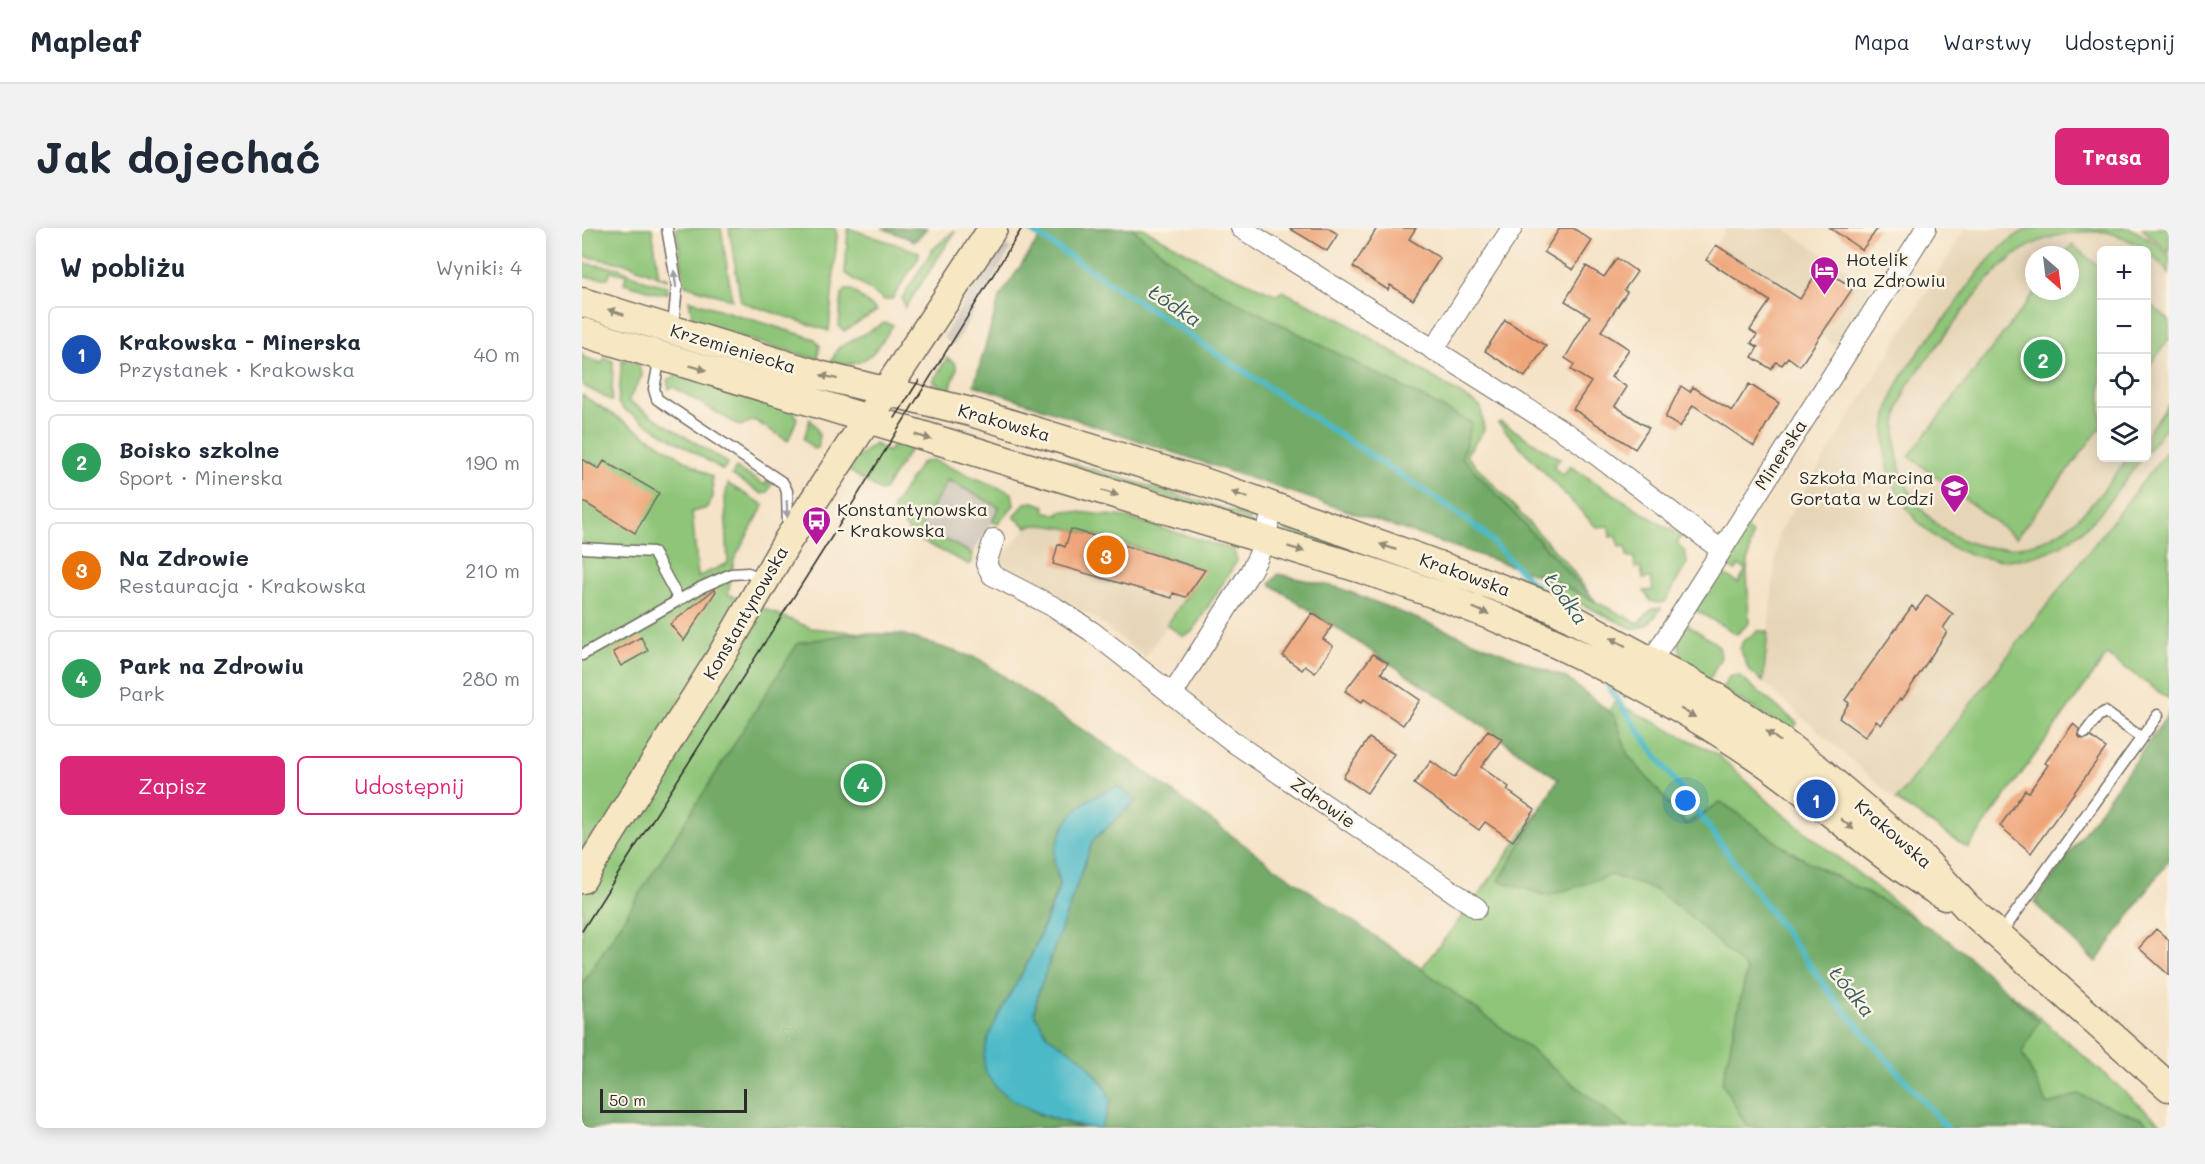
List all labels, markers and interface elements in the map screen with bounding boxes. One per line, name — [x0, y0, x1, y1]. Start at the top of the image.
text: Mapleaf — [30, 23, 141, 59]
text: Mapa — [1854, 28, 1910, 55]
text: Warstwy — [1943, 28, 2032, 55]
text: Udostępnij — [2065, 28, 2175, 55]
button: Trasa — [2055, 128, 2169, 185]
text: Jak dojechać — [36, 129, 321, 184]
north arrow — [2025, 246, 2079, 300]
map controls — [2097, 246, 2151, 462]
button: + — [2097, 246, 2151, 300]
place label: Hotelik na Zdrowiu — [1846, 247, 1946, 292]
text: W pobliżu — [60, 250, 186, 284]
text: Wyniki: 4 — [436, 254, 522, 280]
hotel icon: Hotelik na Zdrowiu — [1809, 254, 1841, 296]
one-way arrow — [671, 269, 680, 288]
water label: Łódka — [1144, 278, 1207, 332]
button: − — [2097, 300, 2151, 354]
one-way arrow — [607, 307, 625, 316]
street label: Krzemieniecka — [668, 318, 799, 379]
text: Krakowska - Minerska — [119, 327, 361, 356]
pin: 2 — [2024, 336, 2062, 382]
text: 1 — [77, 341, 86, 367]
text: 40 m — [474, 341, 520, 367]
button: locate — [2097, 354, 2151, 408]
text: Przystanek · Krakowska — [119, 356, 355, 382]
one-way arrow — [689, 364, 707, 373]
one-way arrow — [820, 371, 838, 381]
street label: Krakowska — [955, 397, 1053, 447]
button: layers — [2097, 408, 2151, 462]
street label: Minerska — [1748, 415, 1812, 494]
one-way arrow — [914, 432, 932, 442]
text: Boisko szkolne — [119, 435, 279, 464]
text: 2 — [76, 449, 87, 475]
text: 190 m — [465, 449, 520, 475]
text: Sport · Minerska — [119, 464, 283, 490]
place label: Szkoła Marcina Gortata w Łodzi — [1790, 465, 1934, 510]
school or university icon: Szkoła Marcina Gortata w Łodzi — [1939, 472, 1971, 514]
one-way arrow — [1101, 489, 1119, 498]
one-way arrow — [1231, 490, 1249, 500]
place label: Konstantynowska - Krakowska — [837, 497, 988, 542]
one-way arrow — [783, 499, 792, 518]
bus stop icon: Konstantynowska - Krakowska — [800, 504, 832, 546]
pin: 3 — [1086, 532, 1126, 578]
street label: Konstantynowska — [697, 541, 793, 684]
one-way arrow — [1379, 541, 1397, 551]
text: Na Zdrowie — [119, 543, 249, 572]
one-way arrow — [1287, 545, 1305, 554]
street label: Krakowska — [1417, 547, 1514, 602]
text: 3 — [76, 557, 88, 583]
text: 210 m — [465, 557, 520, 583]
water label: Łódka — [1539, 567, 1594, 630]
text: Restauracja · Krakowska — [119, 572, 367, 598]
one-way arrow — [1472, 607, 1490, 616]
one-way arrow — [1610, 637, 1627, 647]
text: Park na Zdrowiu — [119, 651, 304, 680]
text: 4 — [75, 665, 88, 691]
text: 280 m — [462, 665, 520, 691]
text: Park — [119, 680, 164, 706]
one-way arrow — [1680, 708, 1697, 718]
one-way arrow — [1766, 730, 1781, 742]
button: Zapisz — [60, 756, 285, 815]
button: Udostępnij — [297, 756, 522, 815]
pin: 4 — [844, 760, 882, 806]
street label: Zdrowie — [1286, 771, 1361, 833]
pin: 1 — [1796, 776, 1836, 822]
your location — [1671, 786, 1700, 815]
street label: Krakowska — [1850, 793, 1937, 873]
one-way arrow — [1840, 818, 1855, 830]
water label: Łódka — [1824, 961, 1881, 1022]
scale bar — [600, 1086, 747, 1114]
text: 50 m — [609, 1089, 646, 1110]

